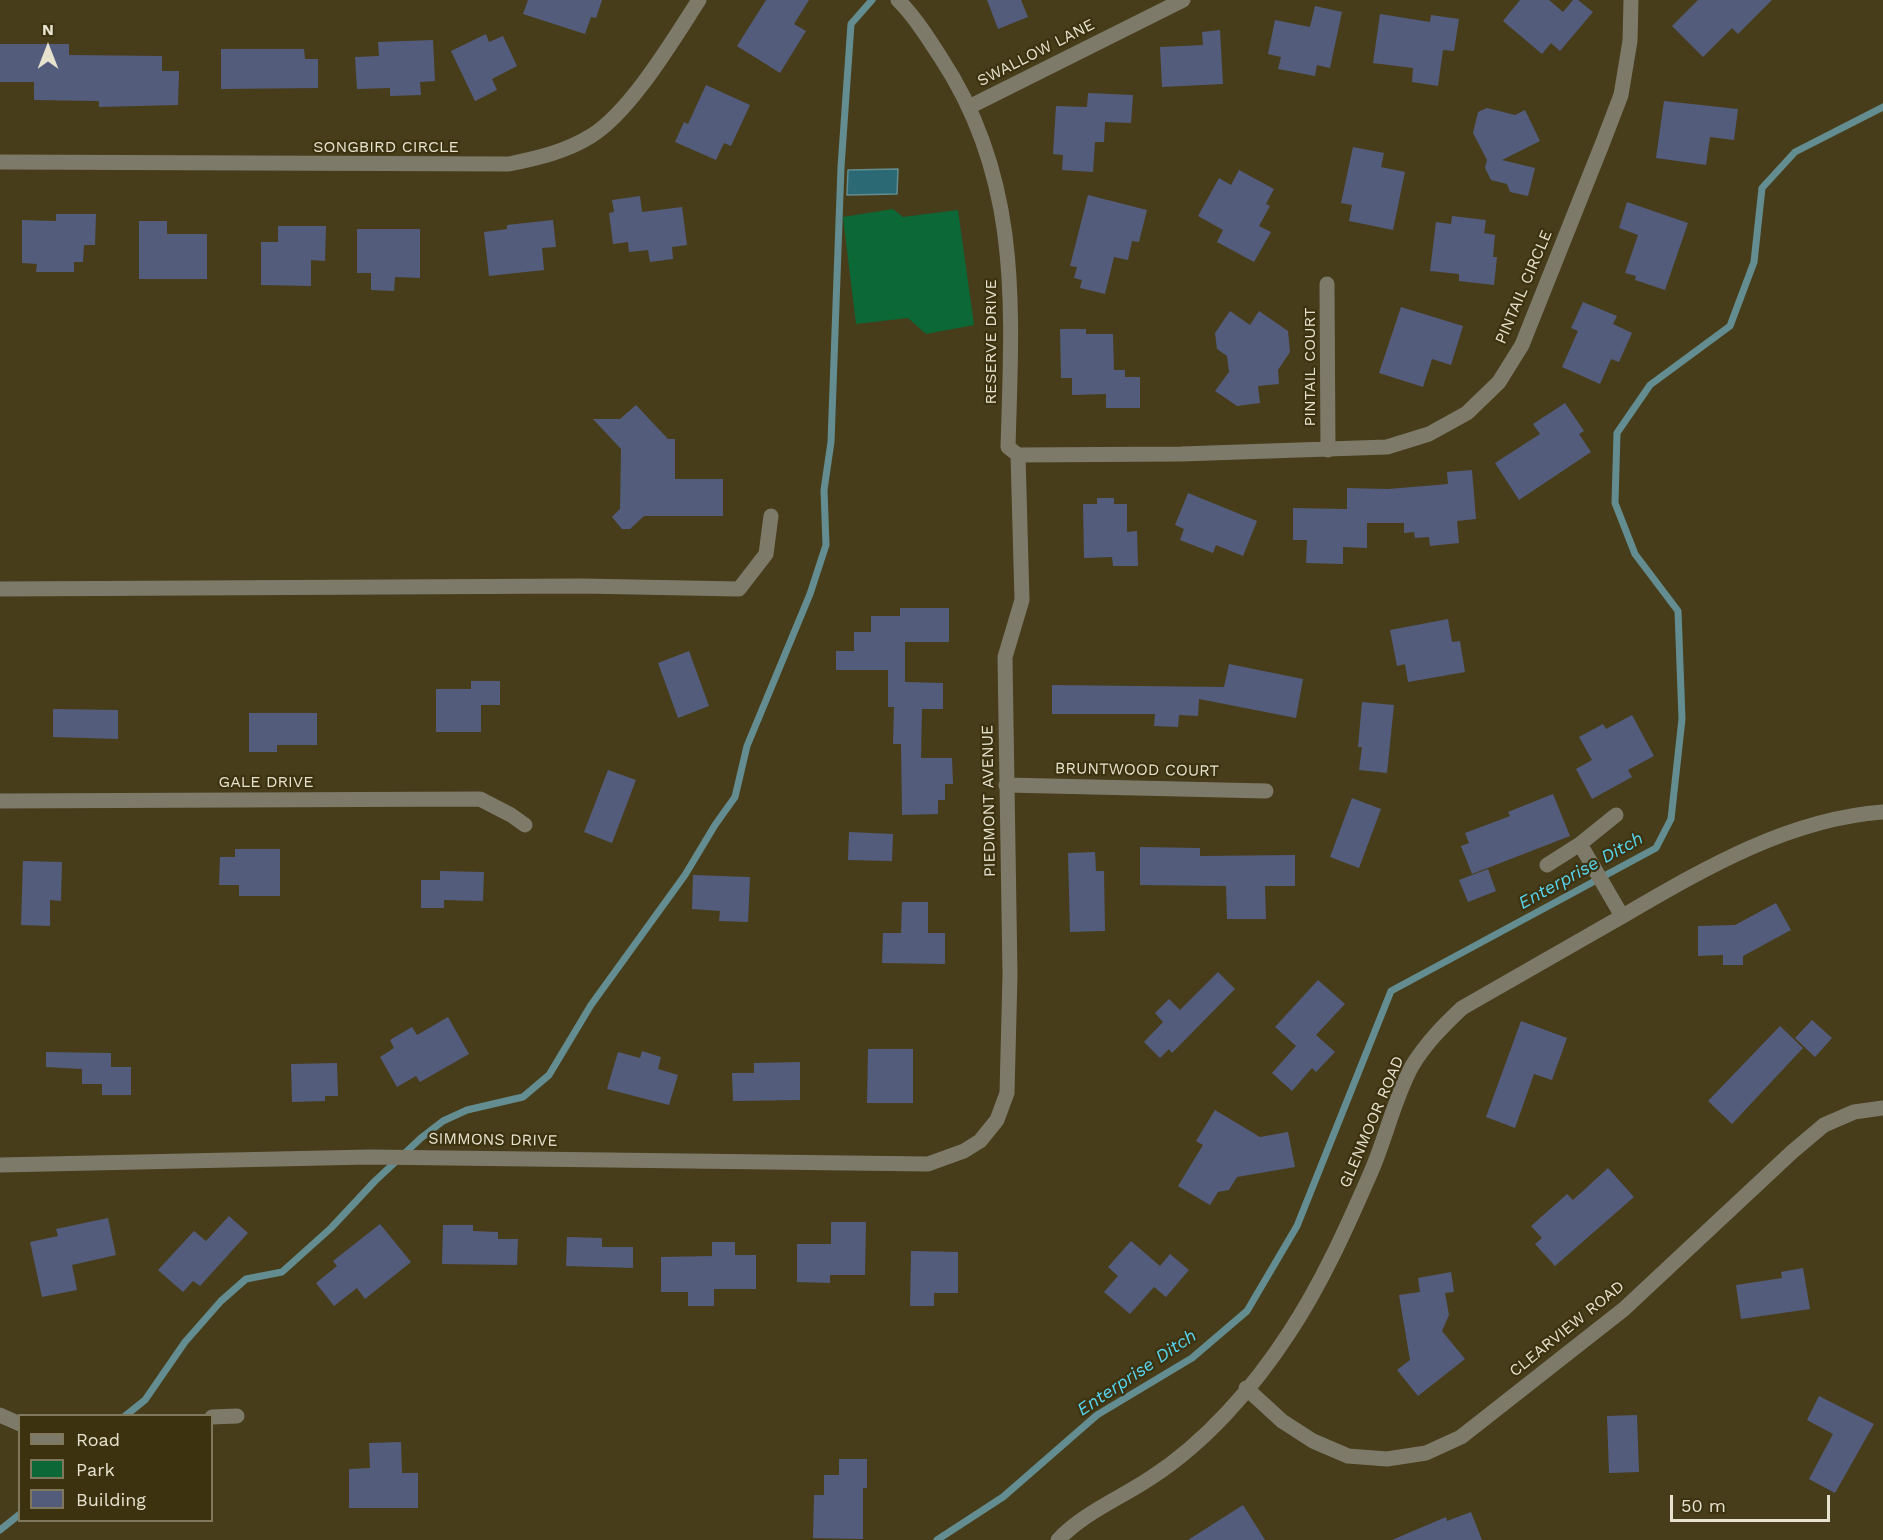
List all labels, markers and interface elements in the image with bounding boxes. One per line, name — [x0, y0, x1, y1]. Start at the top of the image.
street label: SWALLOW LANE — [974, 15, 1098, 91]
north arrow — [18, 18, 78, 78]
text: N — [42, 20, 54, 39]
street label: SONGBIRD CIRCLE — [313, 137, 459, 157]
street label: PINTAIL CIRCLE — [1491, 227, 1557, 347]
street label: RESERVE DRIVE — [981, 279, 1001, 405]
street label: PINTAIL COURT — [1300, 307, 1320, 427]
street label: PIEDMONT AVENUE — [978, 725, 1000, 877]
street label: BRUNTWOOD COURT — [1055, 759, 1219, 781]
street label: GALE DRIVE — [219, 772, 313, 792]
water label: Enterprise Ditch — [1515, 828, 1647, 914]
street label: GLENMOOR ROAD — [1336, 1053, 1408, 1191]
street label: SIMMONS DRIVE — [428, 1129, 558, 1151]
street label: CLEARVIEW ROAD — [1506, 1277, 1628, 1381]
water label: Enterprise Ditch — [1073, 1325, 1201, 1421]
legend — [18, 1414, 213, 1522]
text: Road — [76, 1429, 120, 1450]
text: Park — [76, 1459, 115, 1480]
scale bar — [1673, 1483, 1834, 1521]
text: Building — [76, 1489, 146, 1510]
text: 50 m — [1681, 1495, 1726, 1516]

